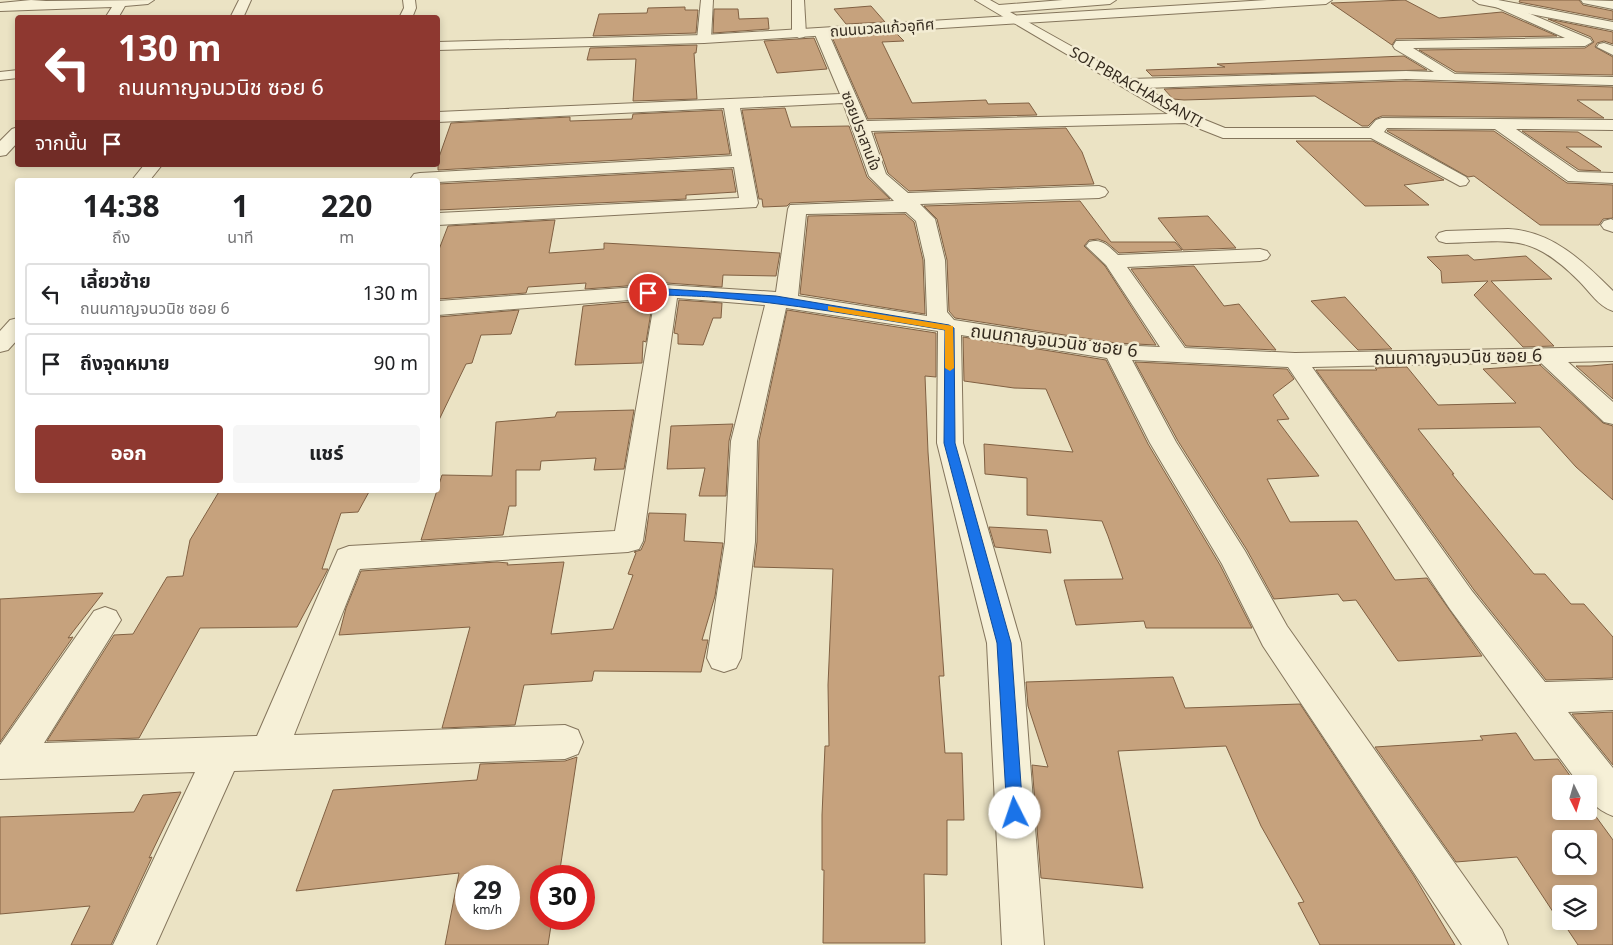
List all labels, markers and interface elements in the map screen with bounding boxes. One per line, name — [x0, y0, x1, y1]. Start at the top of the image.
street label: ถนนนวลแก้วอุทิศ — [829, 13, 935, 44]
text: 130 m — [118, 24, 222, 77]
icon: left — [35, 35, 100, 100]
street label: SOI PBRACHAASANTI — [1065, 41, 1206, 134]
text: ถนนกาญจนวนิช ซอย 6 — [118, 72, 324, 105]
street label: ซอยปราสานใจ — [835, 88, 886, 175]
text: จากนั้น — [35, 130, 88, 159]
icon: arrive — [98, 130, 126, 158]
text: 14:38 — [83, 185, 160, 231]
text: 1 — [232, 185, 249, 231]
text: 220 — [321, 185, 372, 231]
text: ถึง — [112, 226, 130, 250]
text: นาที — [227, 226, 253, 250]
text: m — [339, 226, 354, 250]
text: เลี้ยวซ้าย — [80, 268, 151, 297]
pin — [627, 272, 669, 314]
icon: arrive — [634, 279, 662, 307]
icon: left — [37, 280, 65, 308]
text: 130 m — [363, 280, 418, 309]
text: ถนนกาญจนวนิช ซอย 6 — [80, 297, 230, 321]
street label: ถนนกาญจนวนิช ซอย 6 — [969, 318, 1139, 365]
street label: ถนนกาญจนวนิช ซอย 6 — [1374, 343, 1542, 372]
icon: arrive — [37, 350, 65, 378]
text: ถึงจุดหมาย — [80, 350, 170, 379]
text: 90 m — [374, 350, 418, 379]
button: ออก — [35, 425, 223, 483]
button: แชร์ — [233, 425, 420, 483]
north arrow — [1552, 775, 1598, 820]
map controls — [1552, 775, 1597, 930]
position arrow — [988, 786, 1040, 838]
button: search — [1552, 830, 1597, 875]
speed limit sign: 30 — [530, 865, 595, 930]
text: 29 — [473, 872, 502, 910]
button: layers — [1552, 885, 1597, 930]
text: km/h — [473, 901, 502, 919]

